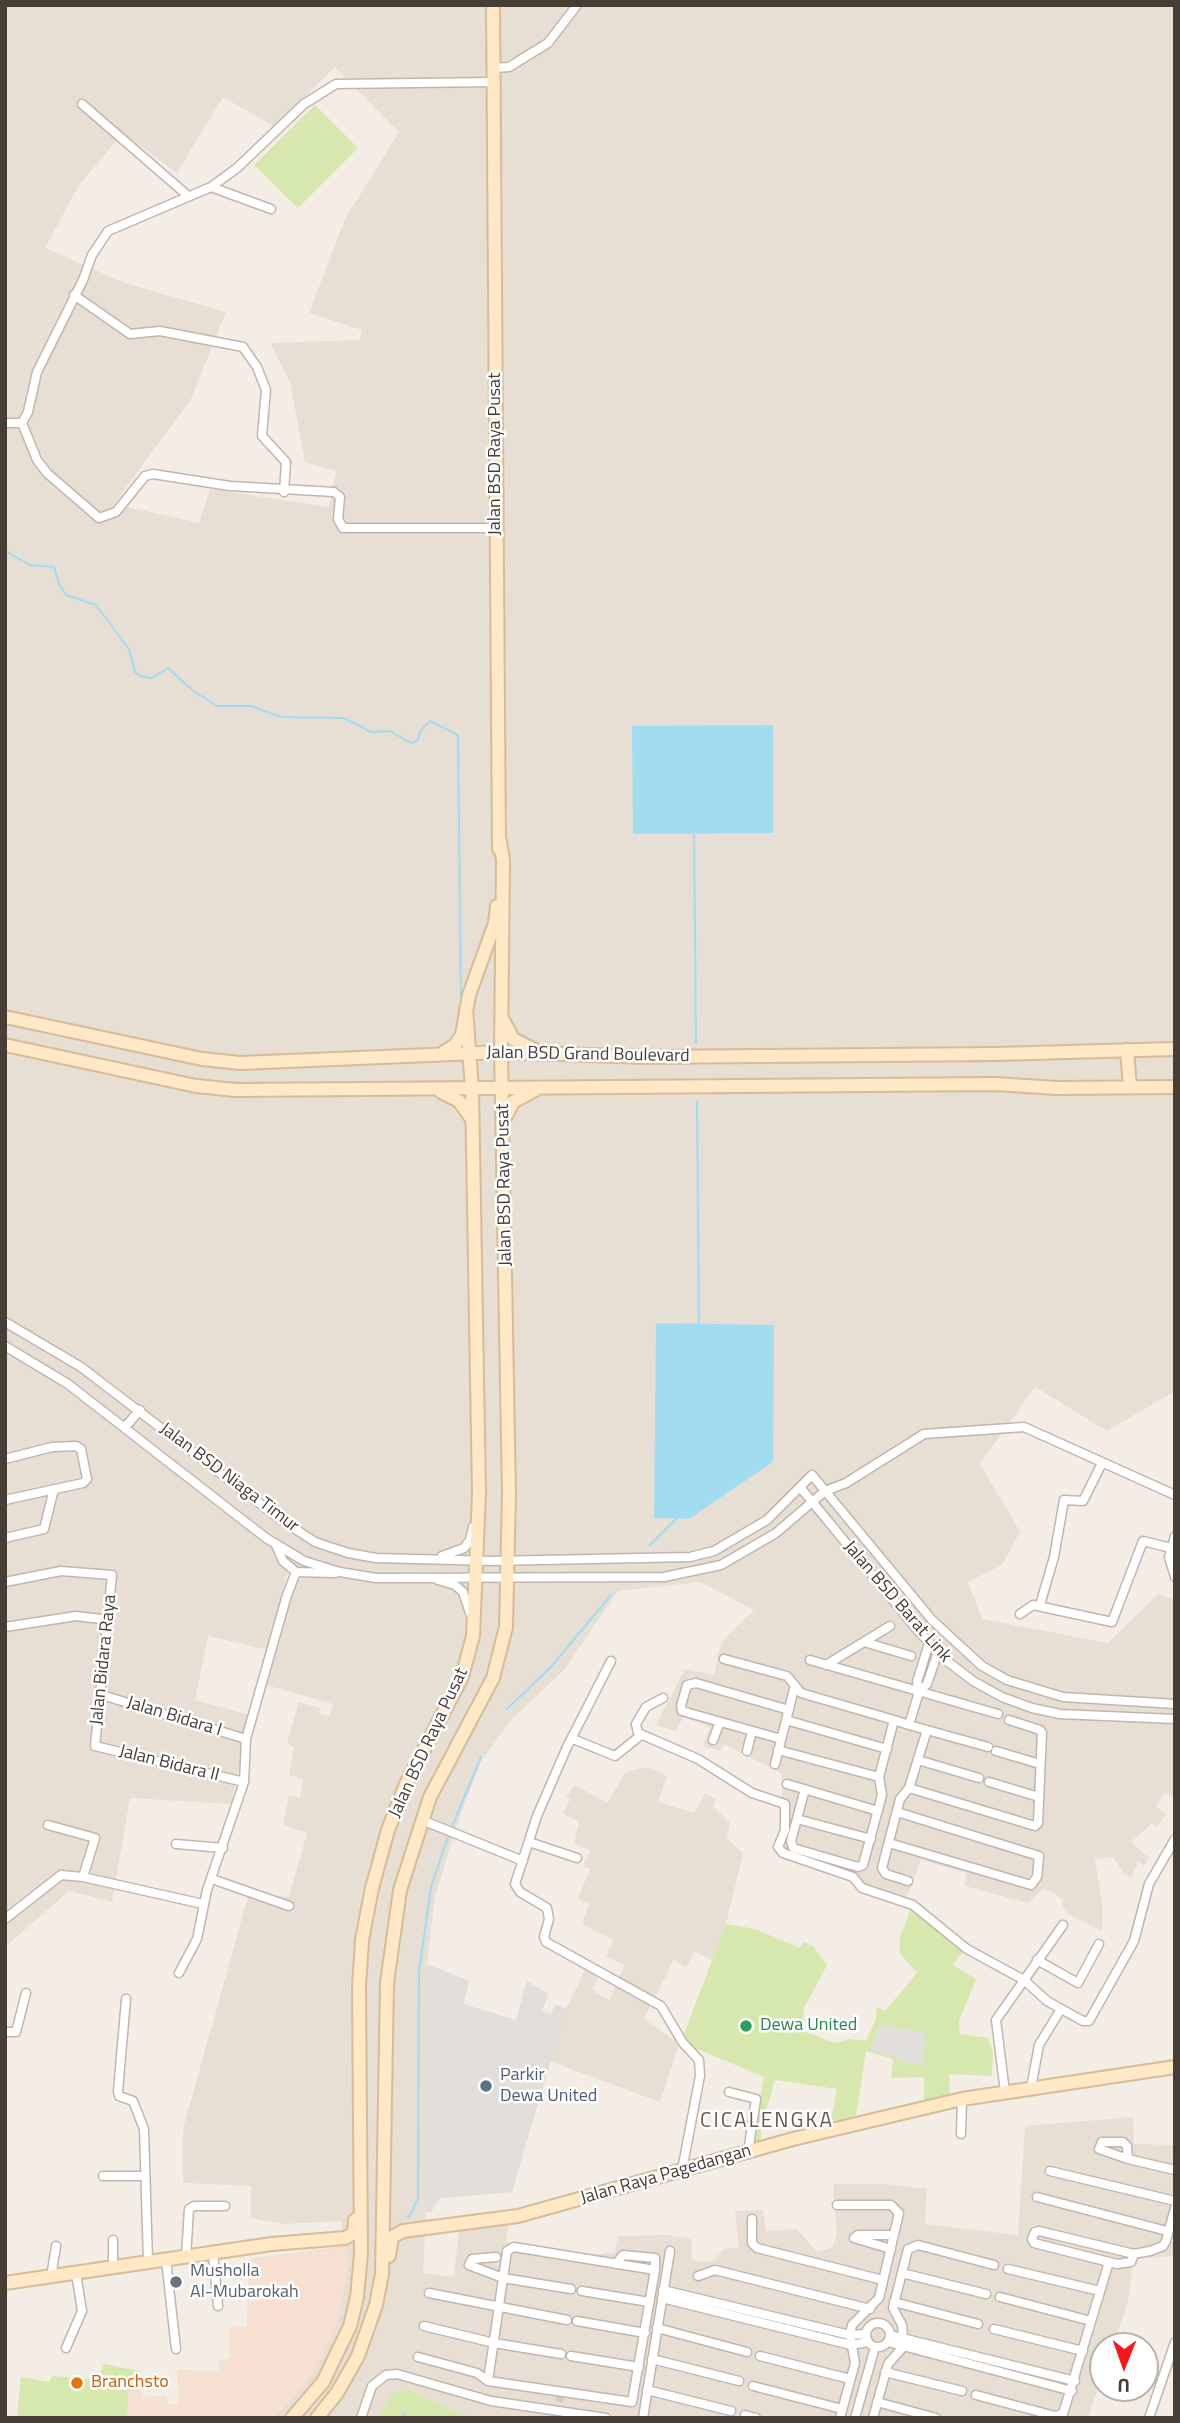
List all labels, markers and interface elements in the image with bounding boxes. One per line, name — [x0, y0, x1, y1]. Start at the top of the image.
street label: Jalan BSD Raya Pusat — [485, 373, 507, 535]
street label: Jalan BSD Grand Boulevard — [486, 1042, 690, 1068]
street label: Jalan BSD Raya Pusat — [493, 1103, 517, 1267]
street label: Jalan BSD Niaga Timur — [155, 1419, 303, 1537]
street label: Jalan BSD Barat Link — [838, 1537, 956, 1667]
street label: Jalan Bidara Raya — [86, 1594, 122, 1726]
street label: Jalan BSD Raya Pusat — [385, 1665, 473, 1821]
street label: Jalan Bidara I — [124, 1692, 224, 1742]
street label: Jalan Bidara II — [117, 1741, 221, 1787]
place label: Dewa United — [760, 2015, 857, 2037]
marker: Dewa United — [738, 2018, 754, 2034]
place label: Parkir Dewa United — [500, 2065, 597, 2108]
marker: Parkir Dewa United — [478, 2078, 494, 2094]
district label: CICALENGKA — [701, 2109, 833, 2135]
street label: Jalan Raya Pagedangan — [578, 2140, 754, 2210]
place label: Musholla Al-Mubarokah — [190, 2261, 299, 2304]
marker: Musholla Al-Mubarokah — [168, 2274, 184, 2290]
north arrow — [1089, 2332, 1159, 2402]
place label: Branchsto — [91, 2372, 169, 2394]
text: U — [1117, 2372, 1130, 2401]
marker: Branchsto — [69, 2375, 85, 2391]

